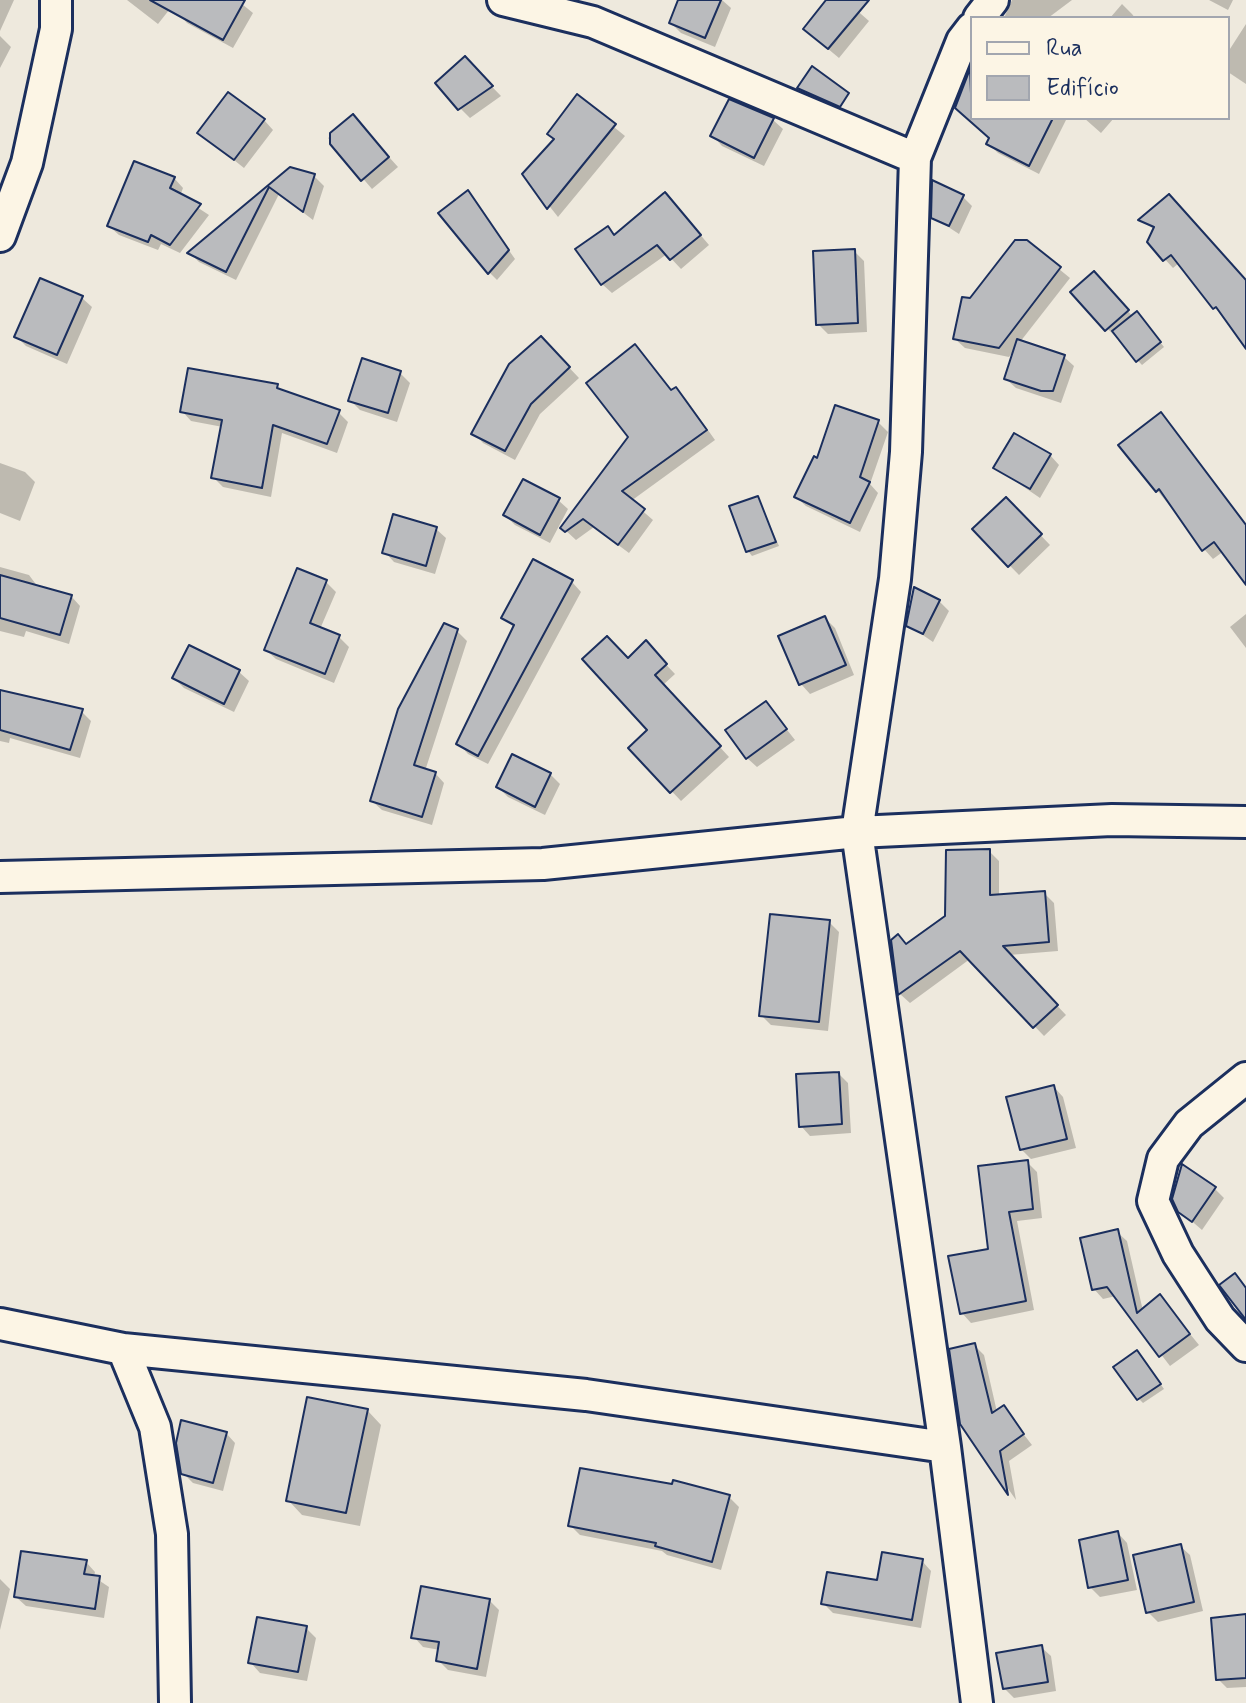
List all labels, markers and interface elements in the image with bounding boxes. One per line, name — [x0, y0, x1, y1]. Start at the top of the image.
legend — [970, 16, 1230, 120]
text: Rua — [1046, 33, 1083, 64]
text: Edifício — [1046, 73, 1119, 104]

